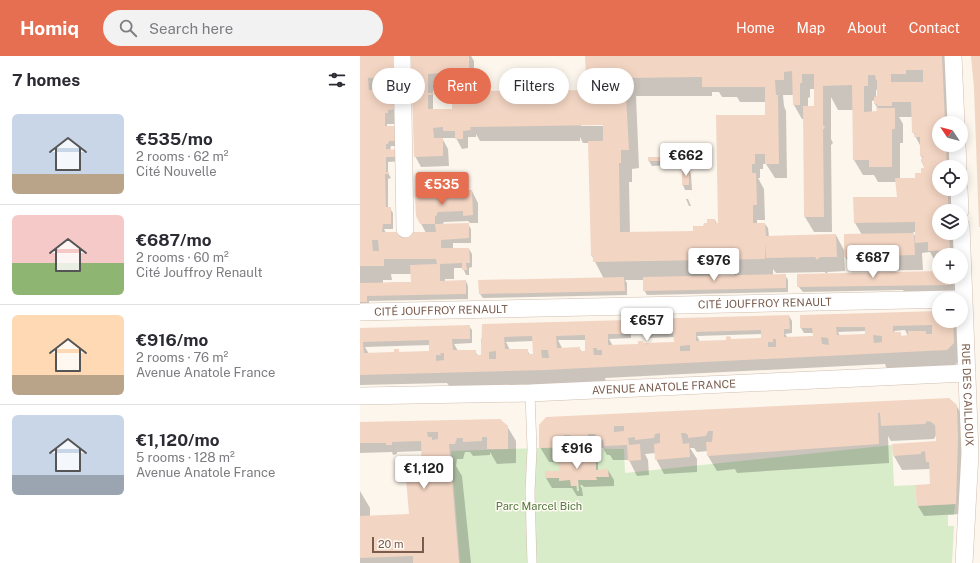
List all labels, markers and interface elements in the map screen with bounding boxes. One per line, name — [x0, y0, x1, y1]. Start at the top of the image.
search box — [103, 10, 383, 46]
text: Homiq — [20, 17, 79, 39]
icon: search — [117, 17, 139, 39]
text: Search here — [149, 20, 233, 37]
text: Home — [736, 20, 775, 36]
text: Map — [797, 20, 825, 36]
text: About — [847, 20, 887, 36]
text: Contact — [909, 20, 960, 36]
chip: Buy — [372, 68, 425, 104]
chip: Rent — [433, 68, 491, 104]
chip: Filters — [499, 68, 569, 104]
chip: New — [577, 68, 634, 104]
icon: filters — [326, 69, 348, 91]
text: 7 homes — [12, 70, 80, 90]
north arrow — [932, 116, 968, 152]
map controls — [932, 116, 968, 328]
text: €535/mo — [136, 129, 213, 149]
icon: home — [44, 130, 92, 178]
pin: €662 — [662, 143, 710, 177]
text: €662 — [669, 148, 703, 163]
text: 2 rooms · 62 m² — [136, 149, 229, 164]
button: locate — [932, 160, 968, 196]
text: Cité Nouvelle — [136, 164, 217, 179]
pin: €535 — [418, 172, 466, 206]
text: €535 — [425, 177, 459, 192]
button: layers — [932, 204, 968, 240]
text: €687/mo — [136, 230, 212, 250]
icon: home — [44, 231, 92, 279]
pin: €687 — [849, 245, 897, 279]
pin: €976 — [690, 248, 738, 282]
button: + — [932, 248, 968, 284]
text: 2 rooms · 60 m² — [136, 250, 229, 265]
text: €687 — [856, 250, 890, 265]
text: €976 — [697, 253, 731, 268]
text: Cité Jouffroy Renault — [136, 265, 262, 280]
button: − — [932, 292, 968, 328]
street label: CITÉ JOUFFROY RENAULT — [698, 296, 832, 311]
street label: CITÉ JOUFFROY RENAULT — [374, 303, 508, 318]
pin: €657 — [623, 308, 671, 342]
text: €657 — [630, 313, 664, 328]
text: €916/mo — [136, 330, 208, 350]
icon: home — [44, 331, 92, 379]
street label: RUE DES CAILLOUX — [960, 343, 976, 447]
text: 2 rooms · 76 m² — [136, 350, 228, 365]
text: Avenue Anatole France — [136, 365, 275, 380]
street label: AVENUE ANATOLE FRANCE — [591, 378, 736, 396]
text: €1,120/mo — [136, 430, 220, 450]
icon: home — [44, 431, 92, 479]
pin: €916 — [553, 436, 601, 470]
text: €916 — [561, 441, 593, 456]
text: 5 rooms · 128 m² — [136, 450, 235, 465]
pin: €1,120 — [391, 456, 457, 490]
text: €1,120 — [404, 461, 444, 476]
text: Avenue Anatole France — [136, 465, 275, 480]
park label: Parc Marcel Bich — [496, 500, 582, 512]
scale bar — [372, 535, 424, 554]
text: 20 m — [378, 538, 403, 550]

